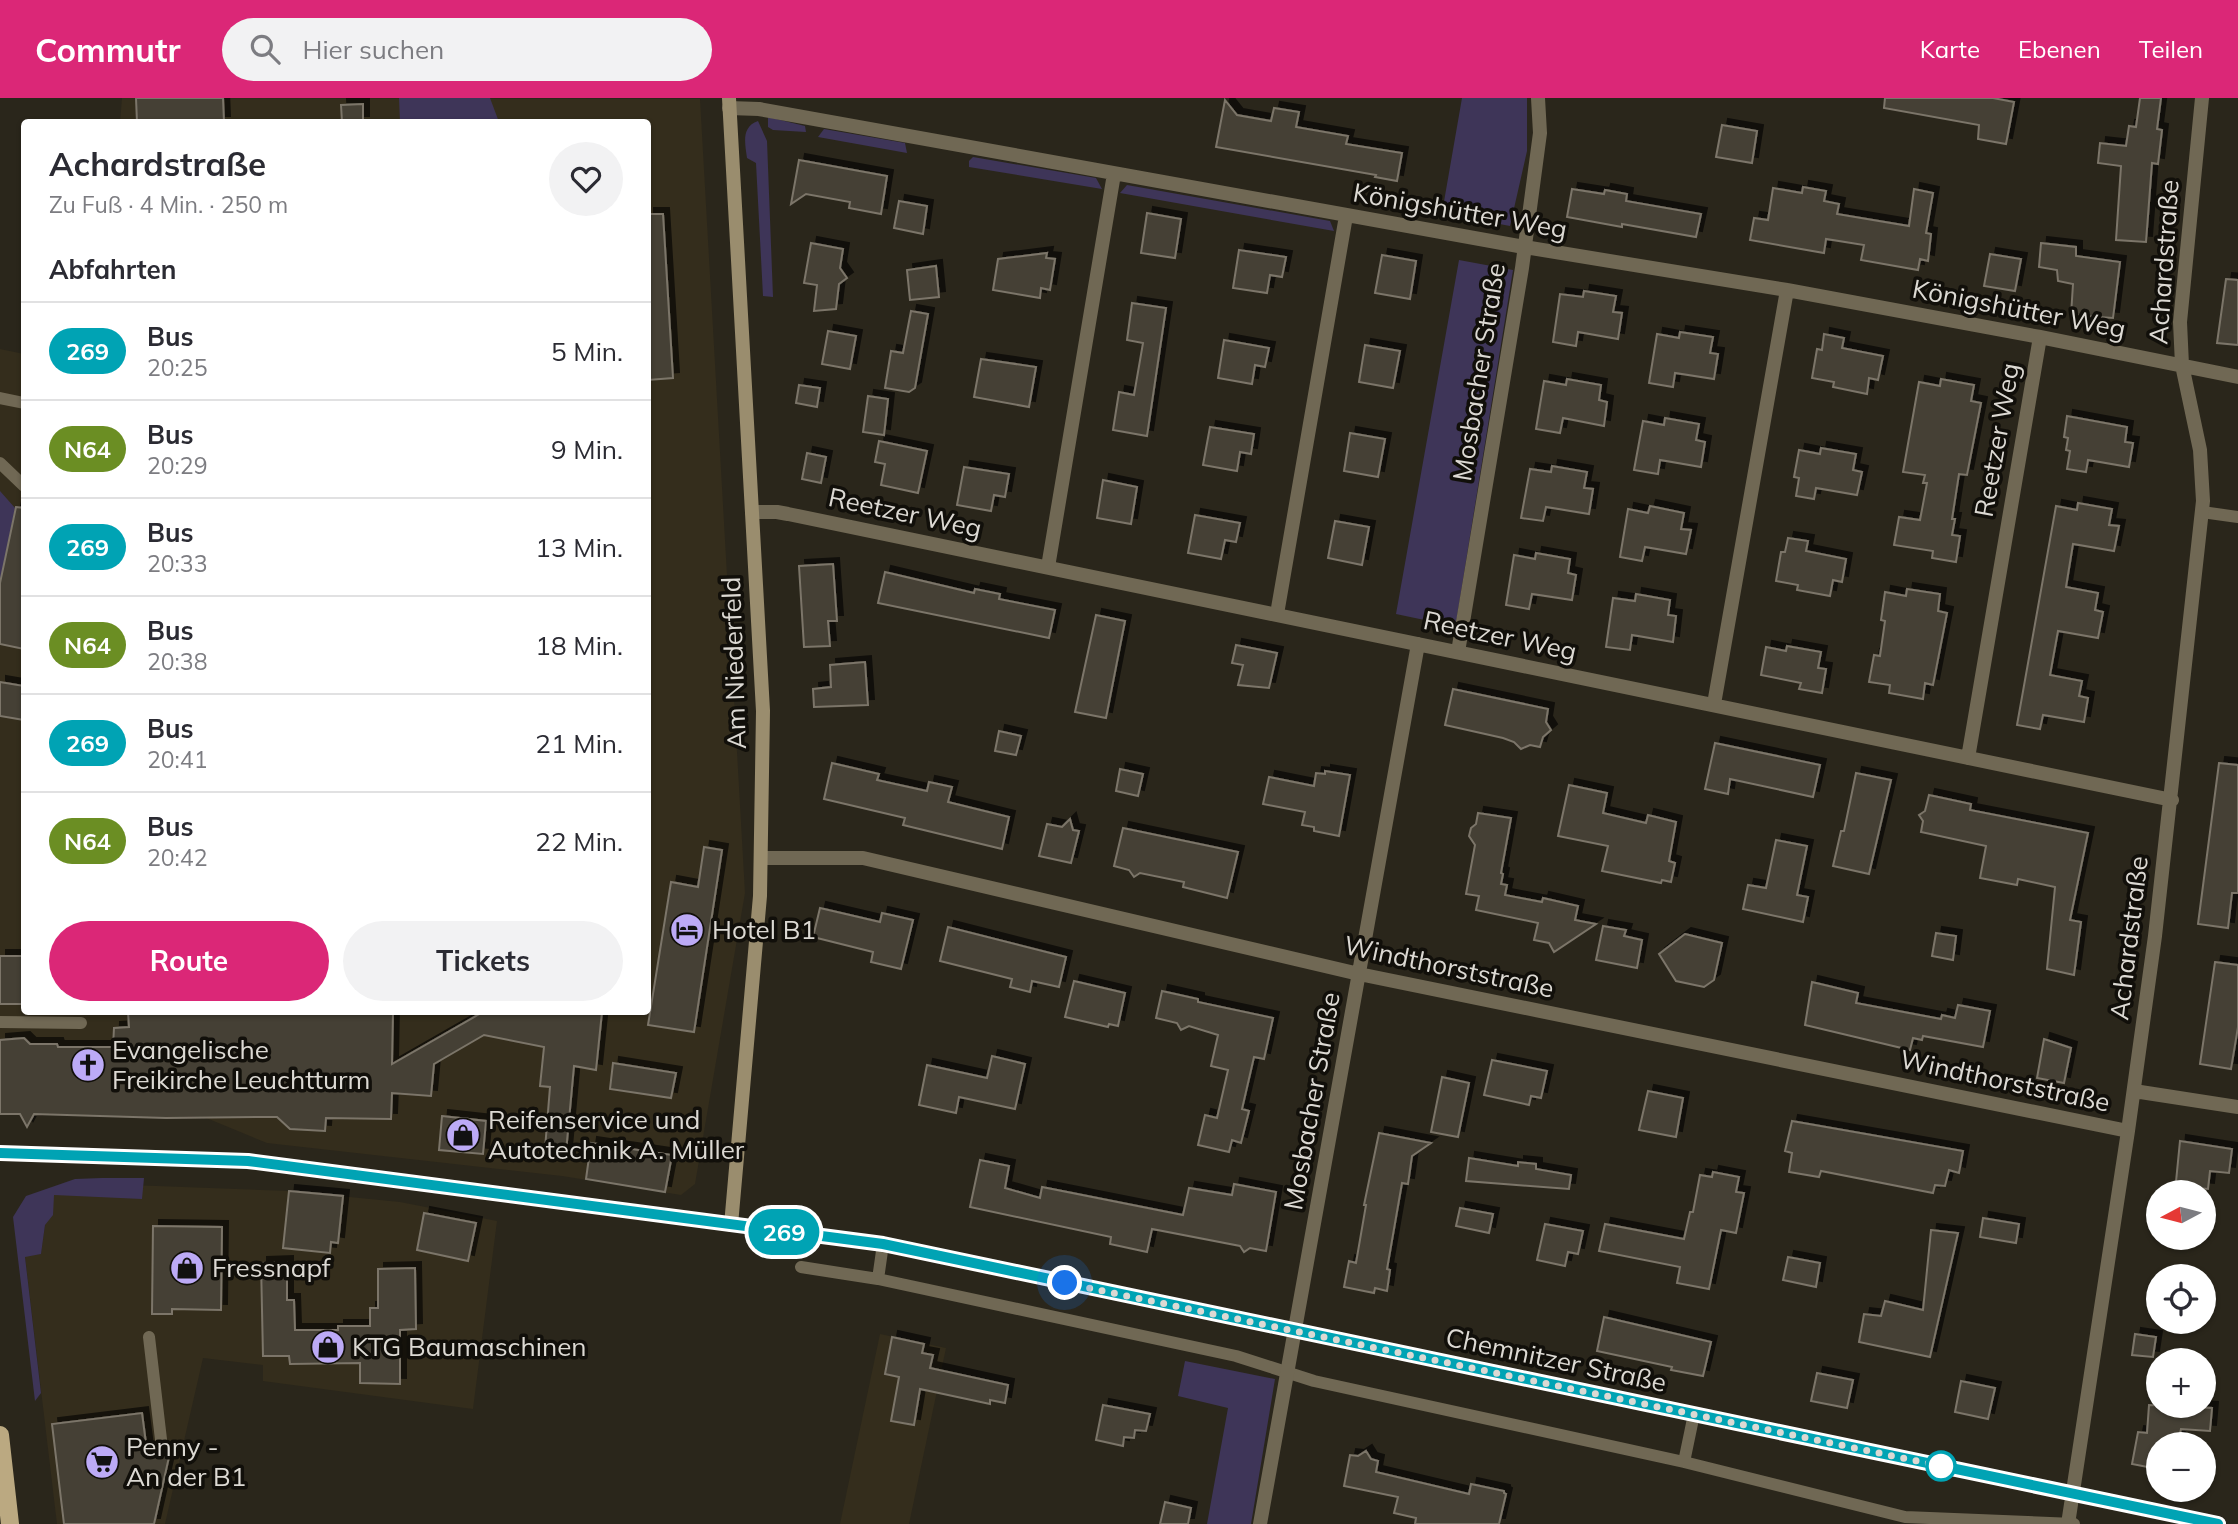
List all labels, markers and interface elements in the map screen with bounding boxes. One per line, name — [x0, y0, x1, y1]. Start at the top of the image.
search box — [222, 18, 712, 81]
text: Commutr — [35, 29, 180, 70]
icon: search — [246, 30, 284, 68]
text: Hier suchen — [302, 33, 444, 66]
text: Karte — [1920, 34, 1980, 64]
text: Ebenen — [2018, 34, 2101, 64]
text: Teilen — [2139, 34, 2203, 64]
button: heart — [549, 142, 623, 216]
text: Achardstraße — [49, 143, 266, 184]
street label: Königshütter Weg — [1351, 175, 1570, 246]
street label: Achardstraße — [2141, 179, 2186, 345]
text: Zu Fuß · 4 Min. · 250 m — [49, 190, 288, 219]
text: Abfahrten — [49, 253, 176, 286]
street label: Mosbacher Straße — [1445, 260, 1512, 483]
street label: Königshütter Weg — [1910, 272, 2129, 345]
text: Bus — [147, 320, 193, 353]
text: 5 Min. — [551, 335, 623, 368]
text: 269 — [66, 336, 109, 366]
text: 20:25 — [147, 353, 207, 382]
street label: Reetzer Weg — [1967, 360, 2026, 520]
text: Bus — [147, 418, 193, 451]
text: 9 Min. — [551, 433, 623, 466]
text: N64 — [64, 434, 111, 464]
text: 20:29 — [147, 451, 207, 480]
street label: Reetzer Weg — [825, 480, 985, 545]
text: Bus — [147, 516, 193, 549]
text: 13 Min. — [535, 531, 623, 564]
text: 269 — [66, 532, 109, 562]
text: 20:33 — [147, 549, 207, 578]
street label: Am Niederfeld — [714, 576, 753, 750]
street label: Reetzer Weg — [1420, 603, 1580, 668]
text: Bus — [147, 614, 193, 647]
text: 18 Min. — [535, 629, 623, 662]
text: N64 — [64, 630, 111, 660]
text: 20:38 — [147, 647, 207, 676]
text: Bus — [147, 712, 193, 745]
text: 21 Min. — [535, 727, 623, 760]
text: 269 — [66, 728, 109, 758]
text: 20:41 — [147, 745, 207, 774]
text: Bus — [147, 810, 193, 843]
text: 22 Min. — [535, 825, 623, 858]
text: N64 — [64, 826, 111, 856]
text: 20:42 — [147, 843, 207, 872]
street label: Achardstraße — [2102, 854, 2155, 1022]
hotel icon: Hotel B1 — [668, 911, 706, 949]
place label: Hotel B1 — [712, 913, 816, 946]
button: Route — [49, 921, 329, 1001]
button: Tickets — [343, 921, 623, 1001]
street label: Windthorststraße — [1341, 928, 1557, 1005]
street label: Mosbacher Straße — [1276, 989, 1347, 1212]
place label: Evangelische Freikirche Leuchtturm — [112, 1033, 370, 1096]
street label: Windthorststraße — [1897, 1042, 2113, 1119]
church icon: Evangelische Freikirche Leuchtturm — [69, 1046, 107, 1084]
place label: Reifenservice und Autotechnik A. Müller — [488, 1103, 745, 1166]
shop icon: Reifenservice und Autotechnik A. Müller — [444, 1116, 482, 1154]
north arrow — [2146, 1180, 2216, 1250]
map controls — [2146, 1180, 2216, 1502]
line badge: 269 — [744, 1209, 824, 1255]
text: 269 — [762, 1217, 806, 1247]
shop icon: Fressnapf — [168, 1249, 206, 1287]
place label: Fressnapf — [212, 1251, 332, 1284]
button: locate — [2146, 1264, 2216, 1334]
your location — [1047, 1265, 1082, 1300]
street label: Chemnitzer Straße — [1443, 1320, 1670, 1399]
shop icon: KTG Baumaschinen — [309, 1328, 347, 1366]
place label: KTG Baumaschinen — [352, 1330, 587, 1363]
button: + — [2146, 1348, 2216, 1418]
place label: Penny - An der B1 — [126, 1430, 246, 1493]
button: − — [2146, 1432, 2216, 1502]
supermarket icon: Penny - An der B1 — [83, 1443, 121, 1481]
unlabelled marker — [1926, 1451, 1956, 1481]

